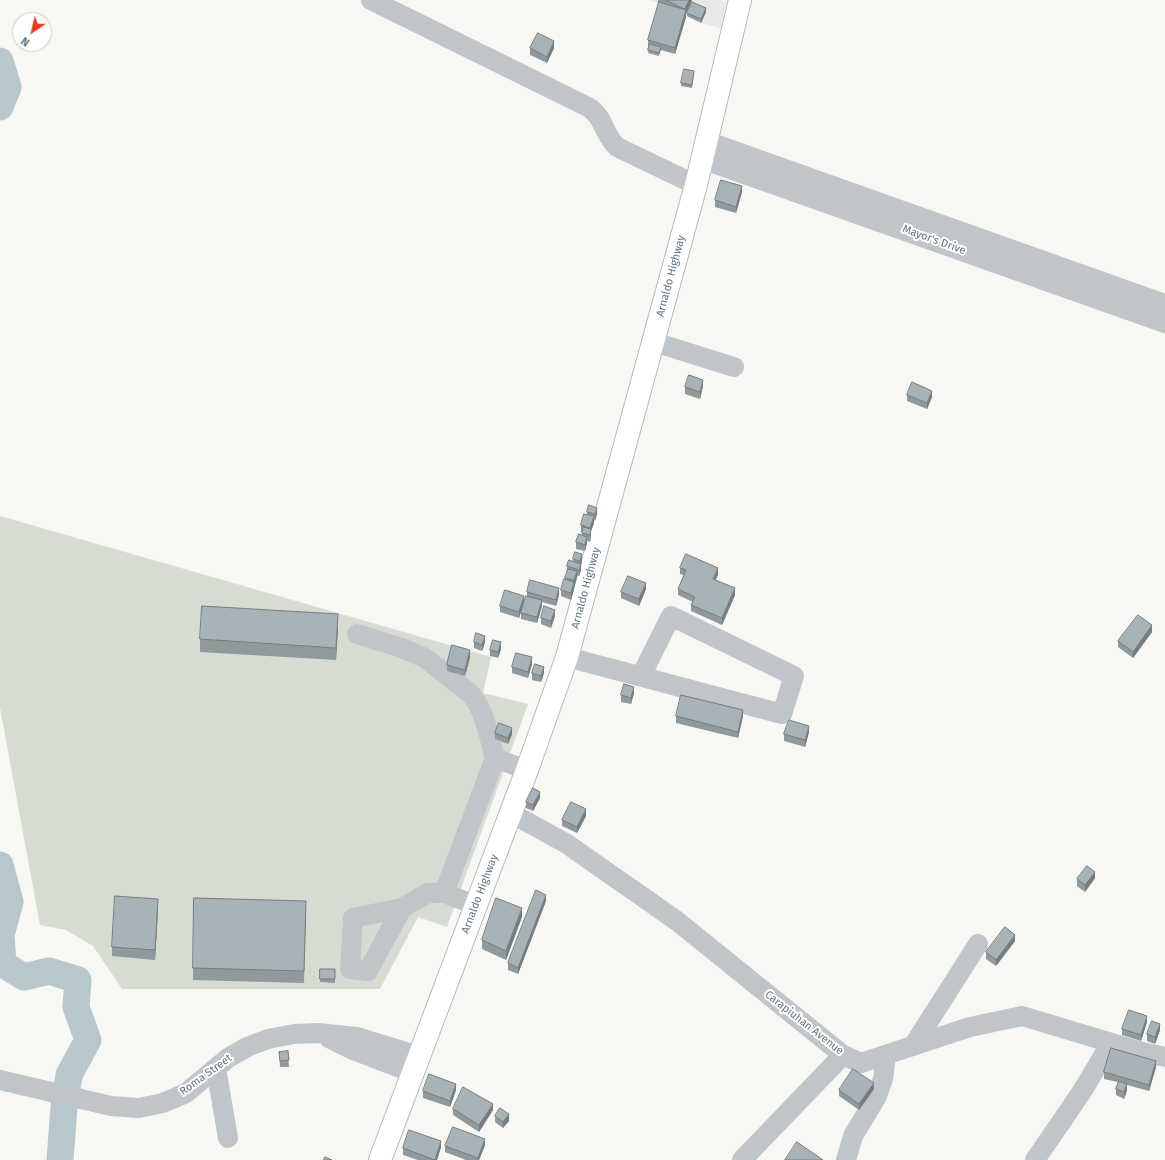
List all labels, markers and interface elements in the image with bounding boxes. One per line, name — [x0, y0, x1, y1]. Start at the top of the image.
north arrow — [12, 12, 52, 52]
text: N — [19, 34, 32, 49]
street label: Mayor's Drive — [900, 222, 968, 258]
street label: Arnaldo Highway — [654, 234, 688, 318]
street label: Arnaldo Highway — [569, 546, 603, 630]
street label: Arnaldo Highway — [459, 853, 501, 935]
street label: Carapiuhan Avenue — [762, 988, 846, 1058]
street label: Roma Street — [177, 1052, 235, 1098]

